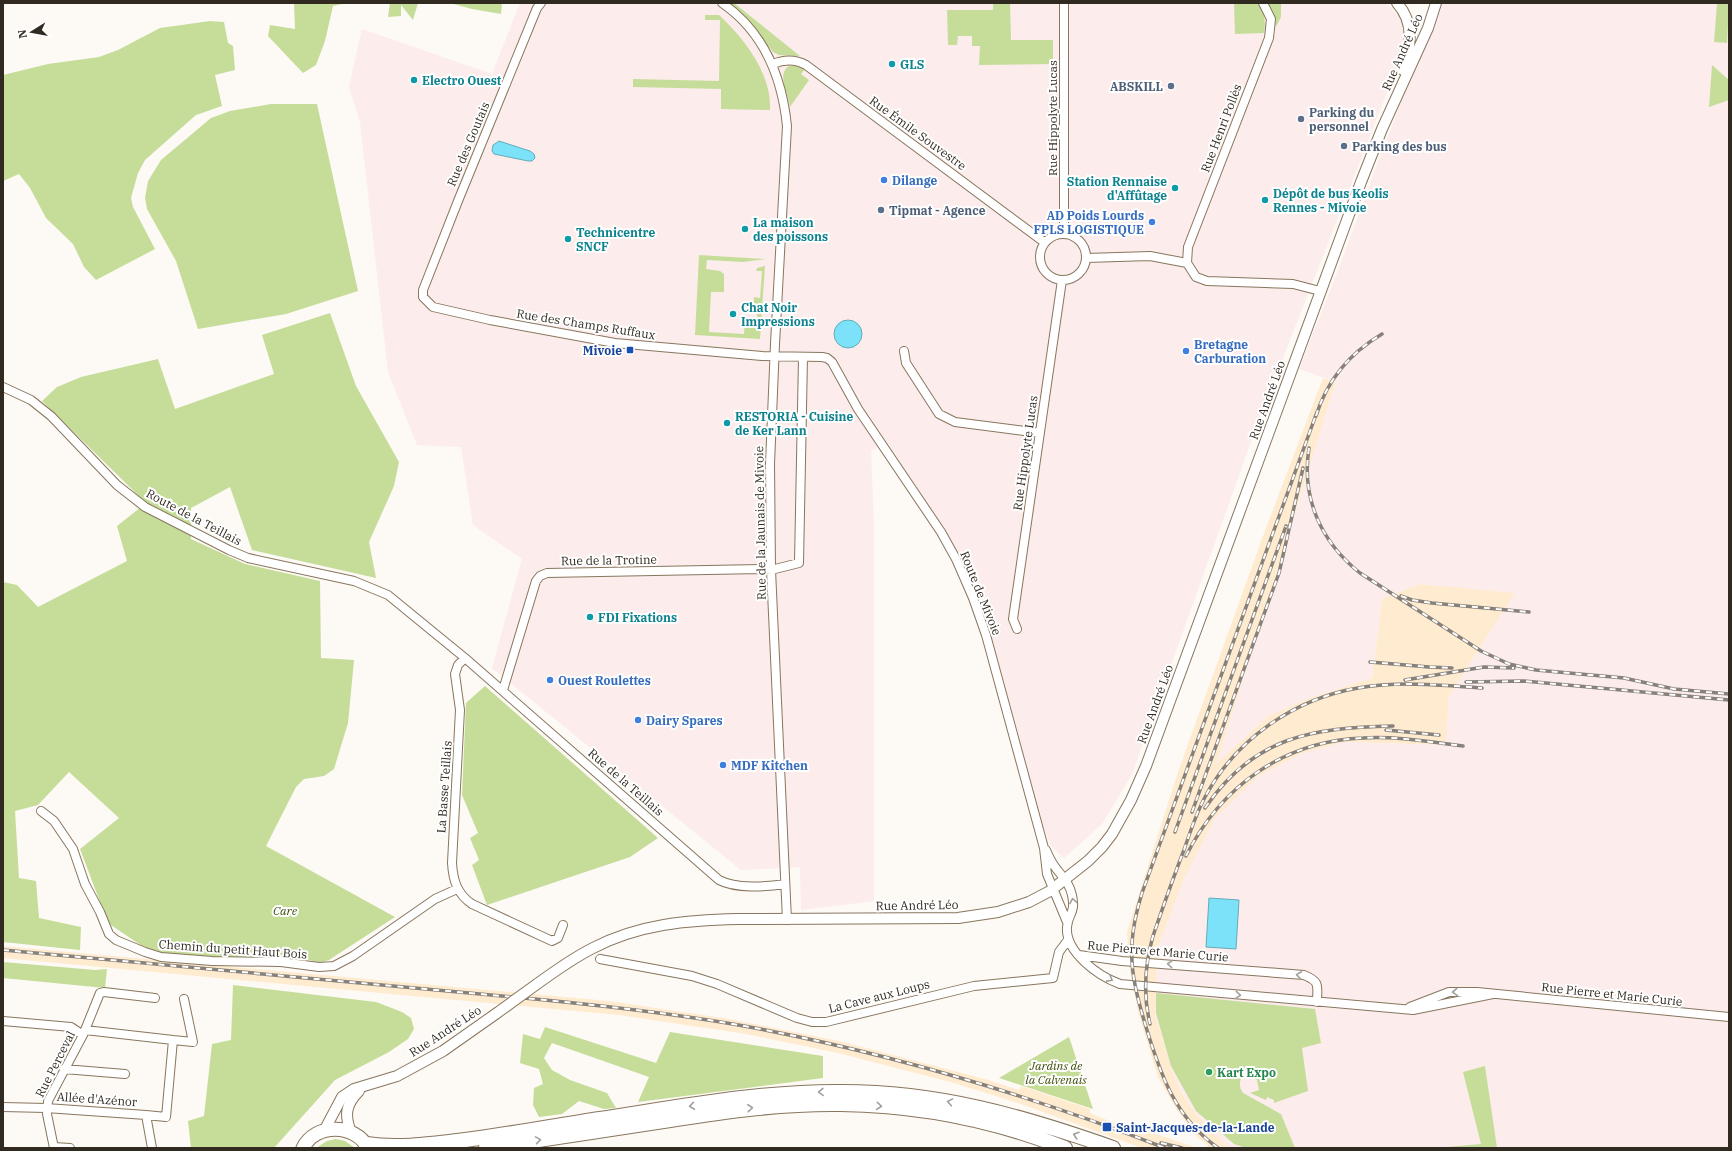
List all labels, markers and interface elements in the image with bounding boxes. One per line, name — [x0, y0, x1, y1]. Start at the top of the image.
street label: Rue André Léo — [1378, 11, 1426, 93]
north arrow — [12, 12, 52, 52]
text: N — [14, 28, 30, 40]
place label: GLS — [900, 57, 924, 72]
marker: GLS — [887, 59, 897, 69]
street label: Rue Hippolyte Lucas — [1045, 60, 1060, 176]
place label: Electro Ouest — [422, 73, 502, 88]
marker: Electro Ouest — [409, 75, 419, 85]
place label: ABSKILL — [1110, 79, 1163, 94]
marker: ABSKILL — [1166, 81, 1176, 91]
street label: Rue Henri Pollès — [1197, 81, 1245, 174]
street label: Rue Émile Souvestre — [867, 93, 969, 173]
street label: Rue des Goutais — [443, 99, 493, 188]
place label: Parking du personnel — [1309, 105, 1375, 134]
marker: Parking du personnel — [1296, 114, 1306, 124]
place label: Parking des bus — [1352, 139, 1447, 154]
marker: Parking des bus — [1339, 141, 1349, 151]
place label: Dilange — [892, 173, 938, 188]
place label: Station Rennaise d'Affûtage — [1067, 174, 1167, 203]
marker: Dilange — [879, 175, 889, 185]
marker: Station Rennaise d'Affûtage — [1170, 183, 1180, 193]
place label: Dépôt de bus Keolis Rennes - Mivoie — [1273, 186, 1389, 215]
marker: Dépôt de bus Keolis Rennes - Mivoie — [1260, 195, 1270, 205]
place label: Tipmat - Agence — [889, 203, 986, 218]
marker: Tipmat - Agence — [876, 205, 886, 215]
place label: AD Poids Lourds FPLS LOGISTIQUE — [1033, 208, 1144, 237]
place label: La maison des poissons — [753, 215, 828, 244]
marker: AD Poids Lourds FPLS LOGISTIQUE — [1147, 217, 1157, 227]
marker: La maison des poissons — [740, 224, 750, 234]
place label: Technicentre SNCF — [576, 225, 655, 254]
marker: Technicentre SNCF — [563, 234, 573, 244]
place label: Chat Noir Impressions — [741, 300, 815, 329]
street label: Rue des Champs Ruffaux — [515, 306, 657, 342]
marker: Chat Noir Impressions — [728, 309, 738, 319]
place label: Bretagne Carburation — [1194, 337, 1266, 366]
place label: Mivoie — [583, 343, 622, 358]
marker: Mivoie — [625, 345, 635, 355]
marker: Bretagne Carburation — [1181, 346, 1191, 356]
street label: Rue André Léo — [1246, 358, 1288, 441]
street label: Rue Hippolyte Lucas — [1010, 394, 1041, 511]
place label: RESTORIA - Cuisine de Ker Lann — [735, 409, 853, 438]
marker: RESTORIA - Cuisine de Ker Lann — [722, 418, 732, 428]
street label: Rue de la Jaunais de Mivoie — [751, 446, 769, 600]
street label: Route de la Teillais — [144, 486, 244, 549]
street label: Route de Mivoie — [957, 549, 1005, 637]
street label: Rue de la Trotine — [561, 552, 657, 568]
place label: FDI Fixations — [598, 610, 677, 625]
marker: FDI Fixations — [585, 612, 595, 622]
street label: Rue André Léo — [1134, 662, 1176, 745]
place label: Ouest Roulettes — [558, 673, 651, 688]
marker: Ouest Roulettes — [545, 675, 555, 685]
place label: Dairy Spares — [646, 713, 723, 728]
marker: Dairy Spares — [633, 715, 643, 725]
street label: La Basse Teillais — [433, 740, 455, 834]
street label: Rue de la Teillais — [585, 745, 667, 819]
place label: MDF Kitchen — [731, 758, 808, 773]
marker: MDF Kitchen — [718, 760, 728, 770]
street label: Rue André Léo — [876, 897, 959, 913]
one-way arrow — [1069, 898, 1078, 904]
park label: Care — [273, 903, 298, 918]
street label: Chemin du petit Haut Bois — [158, 936, 308, 962]
street label: Rue Pierre et Marie Curie — [1087, 937, 1229, 965]
one-way arrow — [1167, 960, 1173, 969]
one-way arrow — [1296, 971, 1303, 980]
one-way arrow — [1105, 975, 1113, 982]
street label: La Cave aux Loups — [827, 976, 931, 1016]
street label: Rue Pierre et Marie Curie — [1541, 979, 1683, 1009]
one-way arrow — [1452, 988, 1458, 997]
one-way arrow — [1235, 990, 1241, 999]
street label: Rue André Léo — [406, 1002, 484, 1060]
street label: Rue Perceval — [32, 1028, 78, 1100]
park label: Jardins de la Calvenais — [1025, 1058, 1087, 1087]
place label: Kart Expo — [1217, 1065, 1276, 1080]
marker: Kart Expo — [1204, 1067, 1214, 1077]
one-way arrow — [818, 1088, 824, 1096]
street label: Allée d'Azénor — [56, 1089, 138, 1109]
one-way arrow — [947, 1098, 953, 1107]
one-way arrow — [689, 1101, 695, 1110]
one-way arrow — [876, 1101, 883, 1110]
one-way arrow — [747, 1104, 753, 1113]
place label: Saint-Jacques-de-la-Lande — [1116, 1120, 1275, 1135]
marker: Saint-Jacques-de-la-Lande — [1101, 1121, 1113, 1133]
one-way arrow — [1072, 1132, 1079, 1140]
one-way arrow — [535, 1136, 541, 1145]

